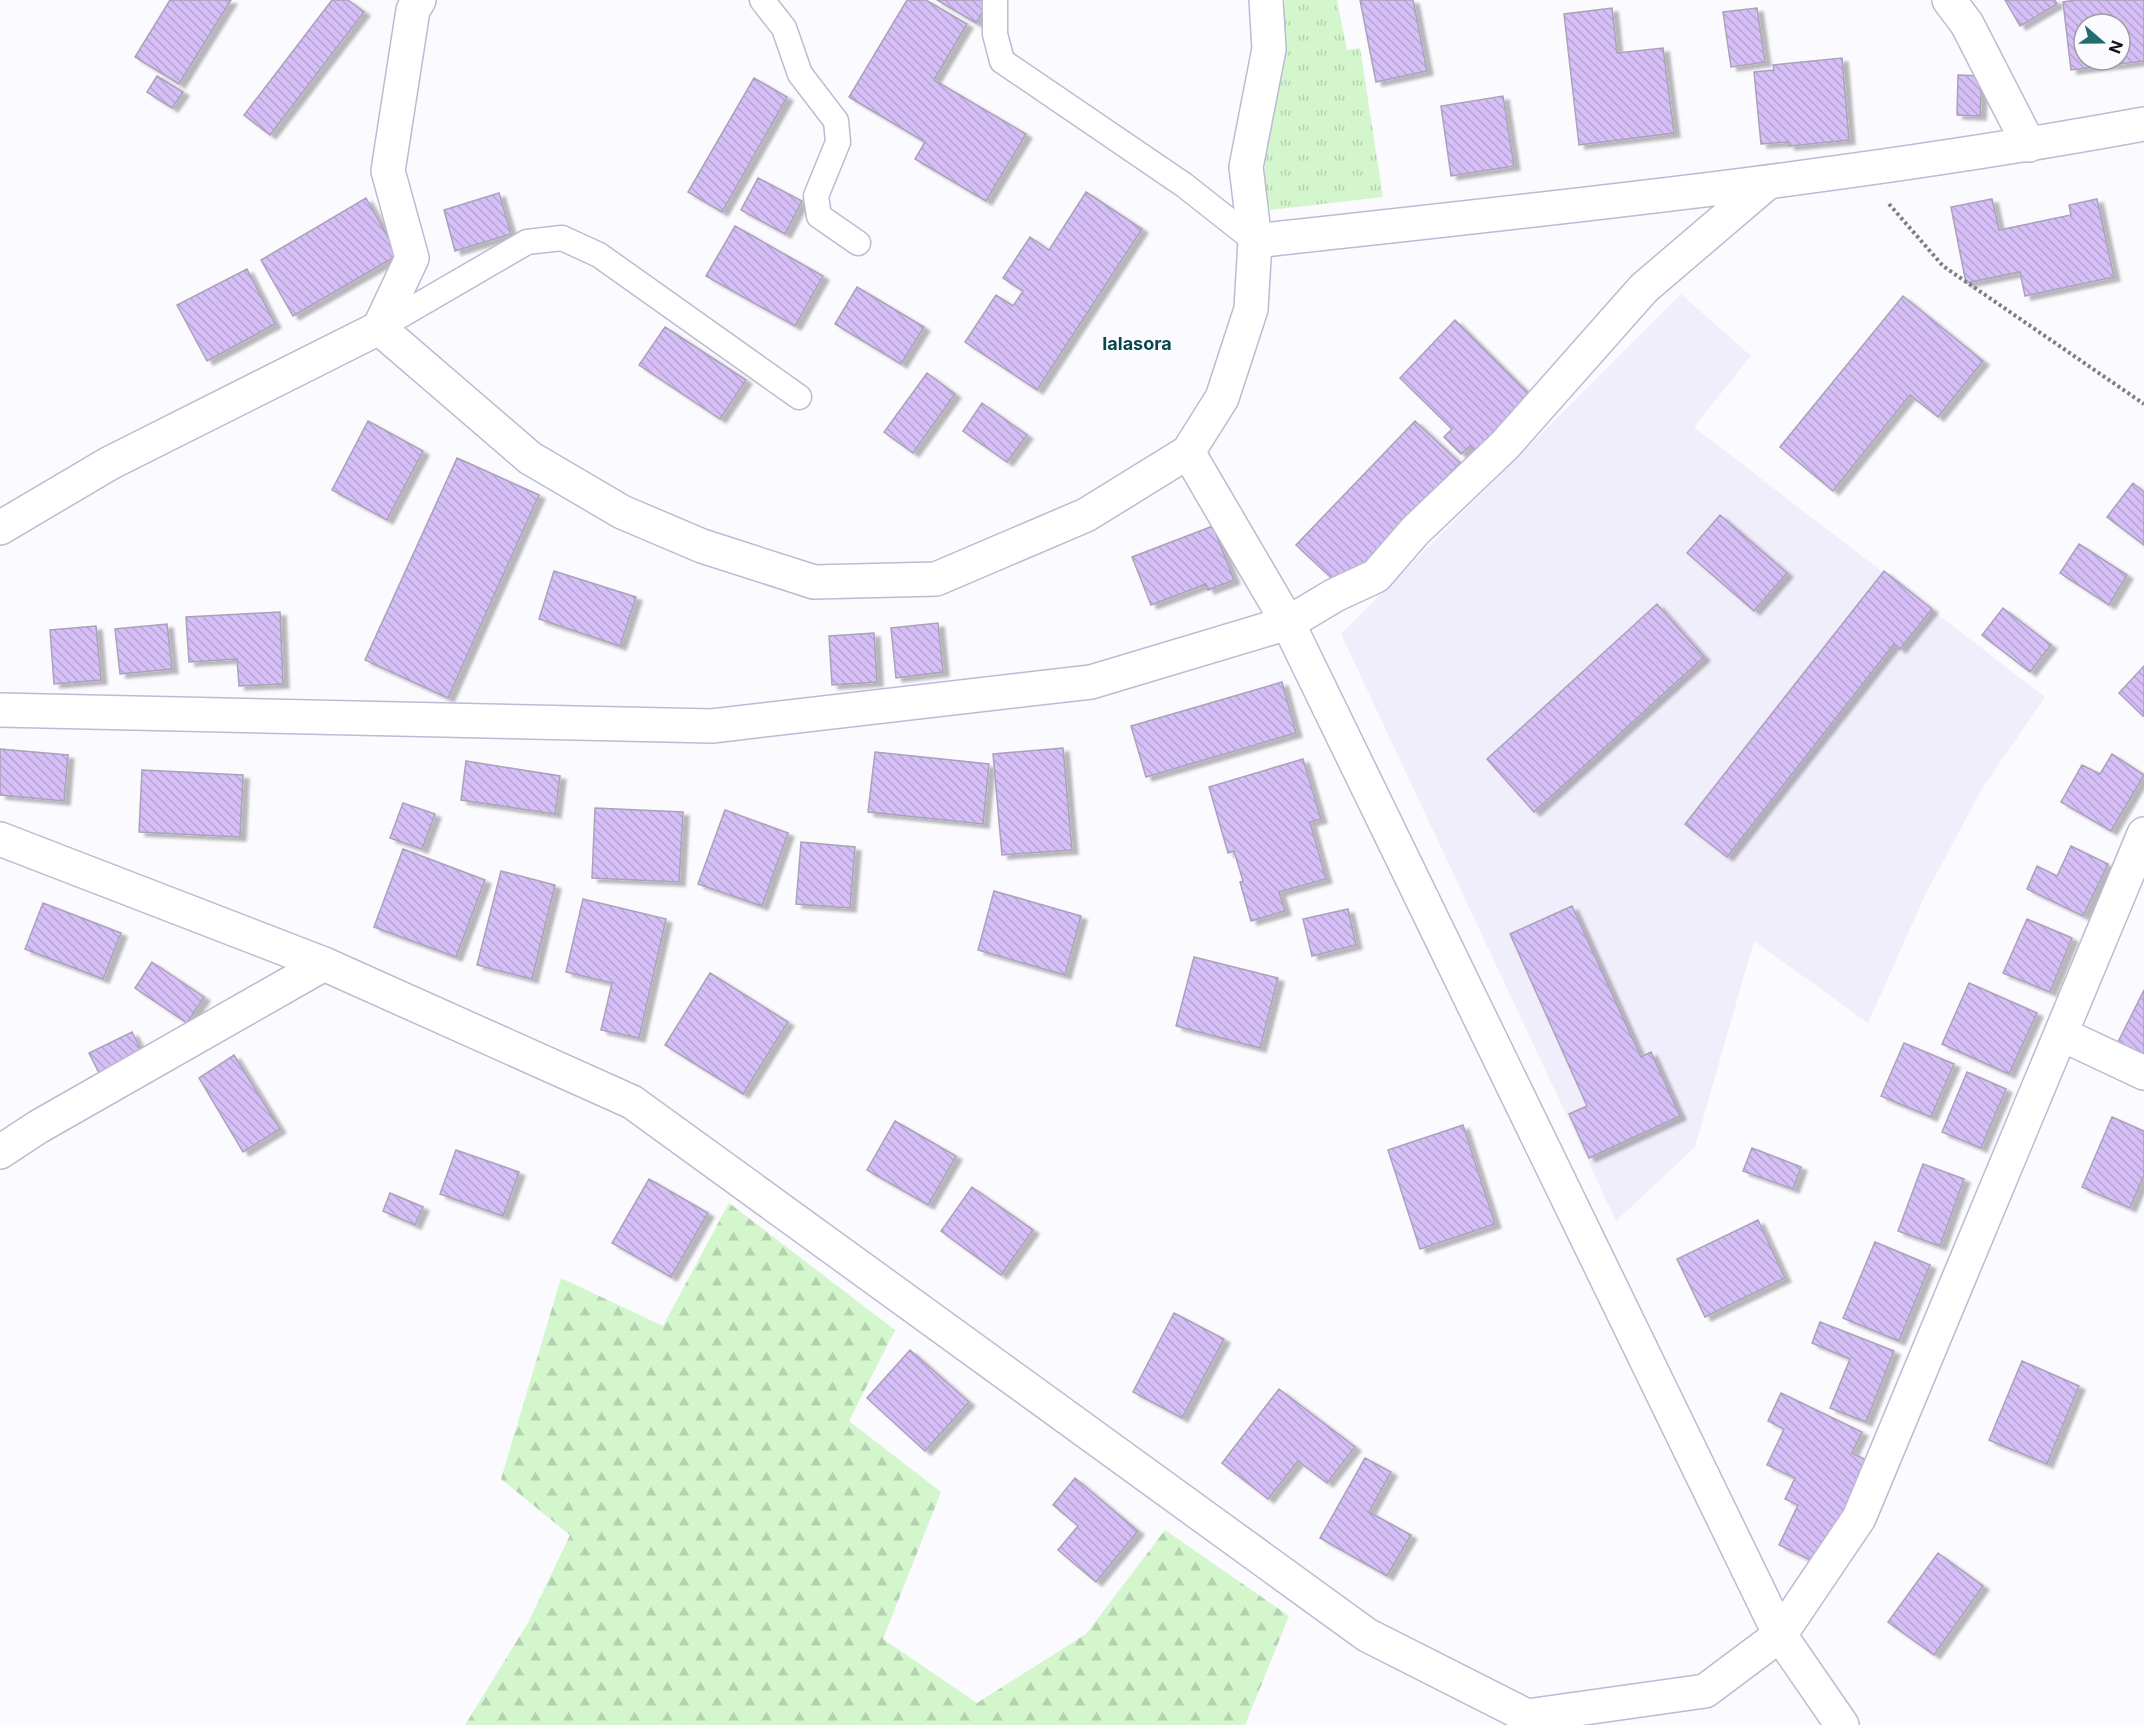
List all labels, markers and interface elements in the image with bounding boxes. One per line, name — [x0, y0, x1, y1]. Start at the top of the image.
north arrow — [2072, 12, 2132, 72]
text: N — [2105, 38, 2128, 56]
district label: Ialasora — [1102, 333, 1172, 354]

